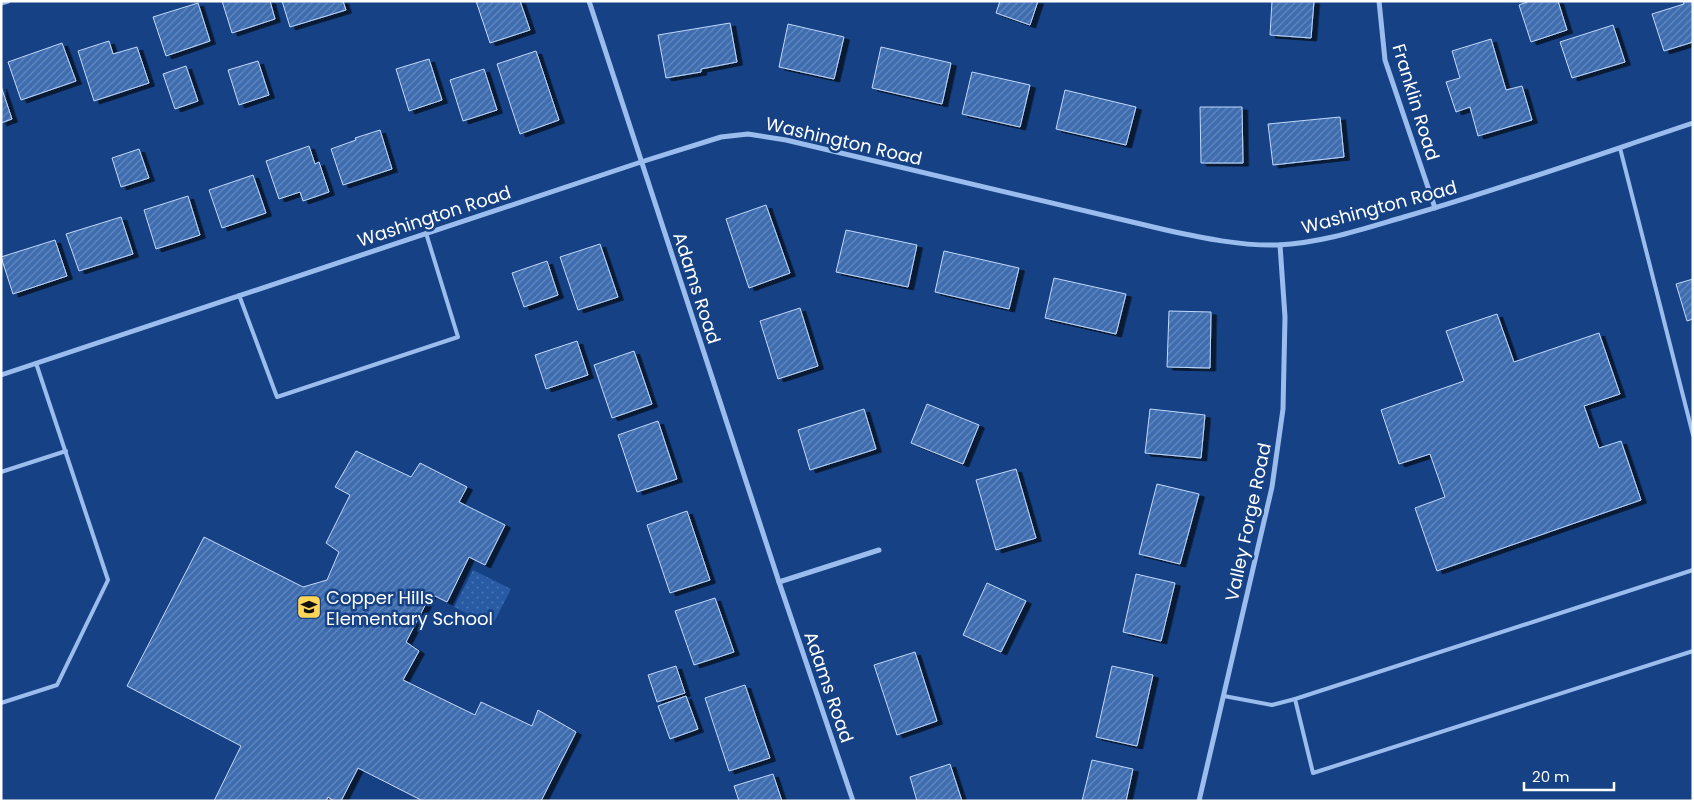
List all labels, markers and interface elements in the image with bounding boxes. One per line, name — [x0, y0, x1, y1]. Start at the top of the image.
street label: Franklin Road — [1386, 41, 1446, 163]
street label: Washington Road — [763, 111, 925, 171]
street label: Washington Road — [1299, 174, 1459, 240]
street label: Washington Road — [354, 179, 514, 253]
street label: Adams Road — [667, 229, 727, 347]
street label: Valley Forge Road — [1219, 440, 1277, 604]
place label: Copper Hills Elementary School — [326, 585, 493, 631]
school or university icon: Copper Hills Elementary School — [296, 594, 322, 620]
street label: Adams Road — [798, 628, 860, 746]
scale bar — [1524, 760, 1614, 792]
text: 20 m — [1532, 766, 1570, 787]

